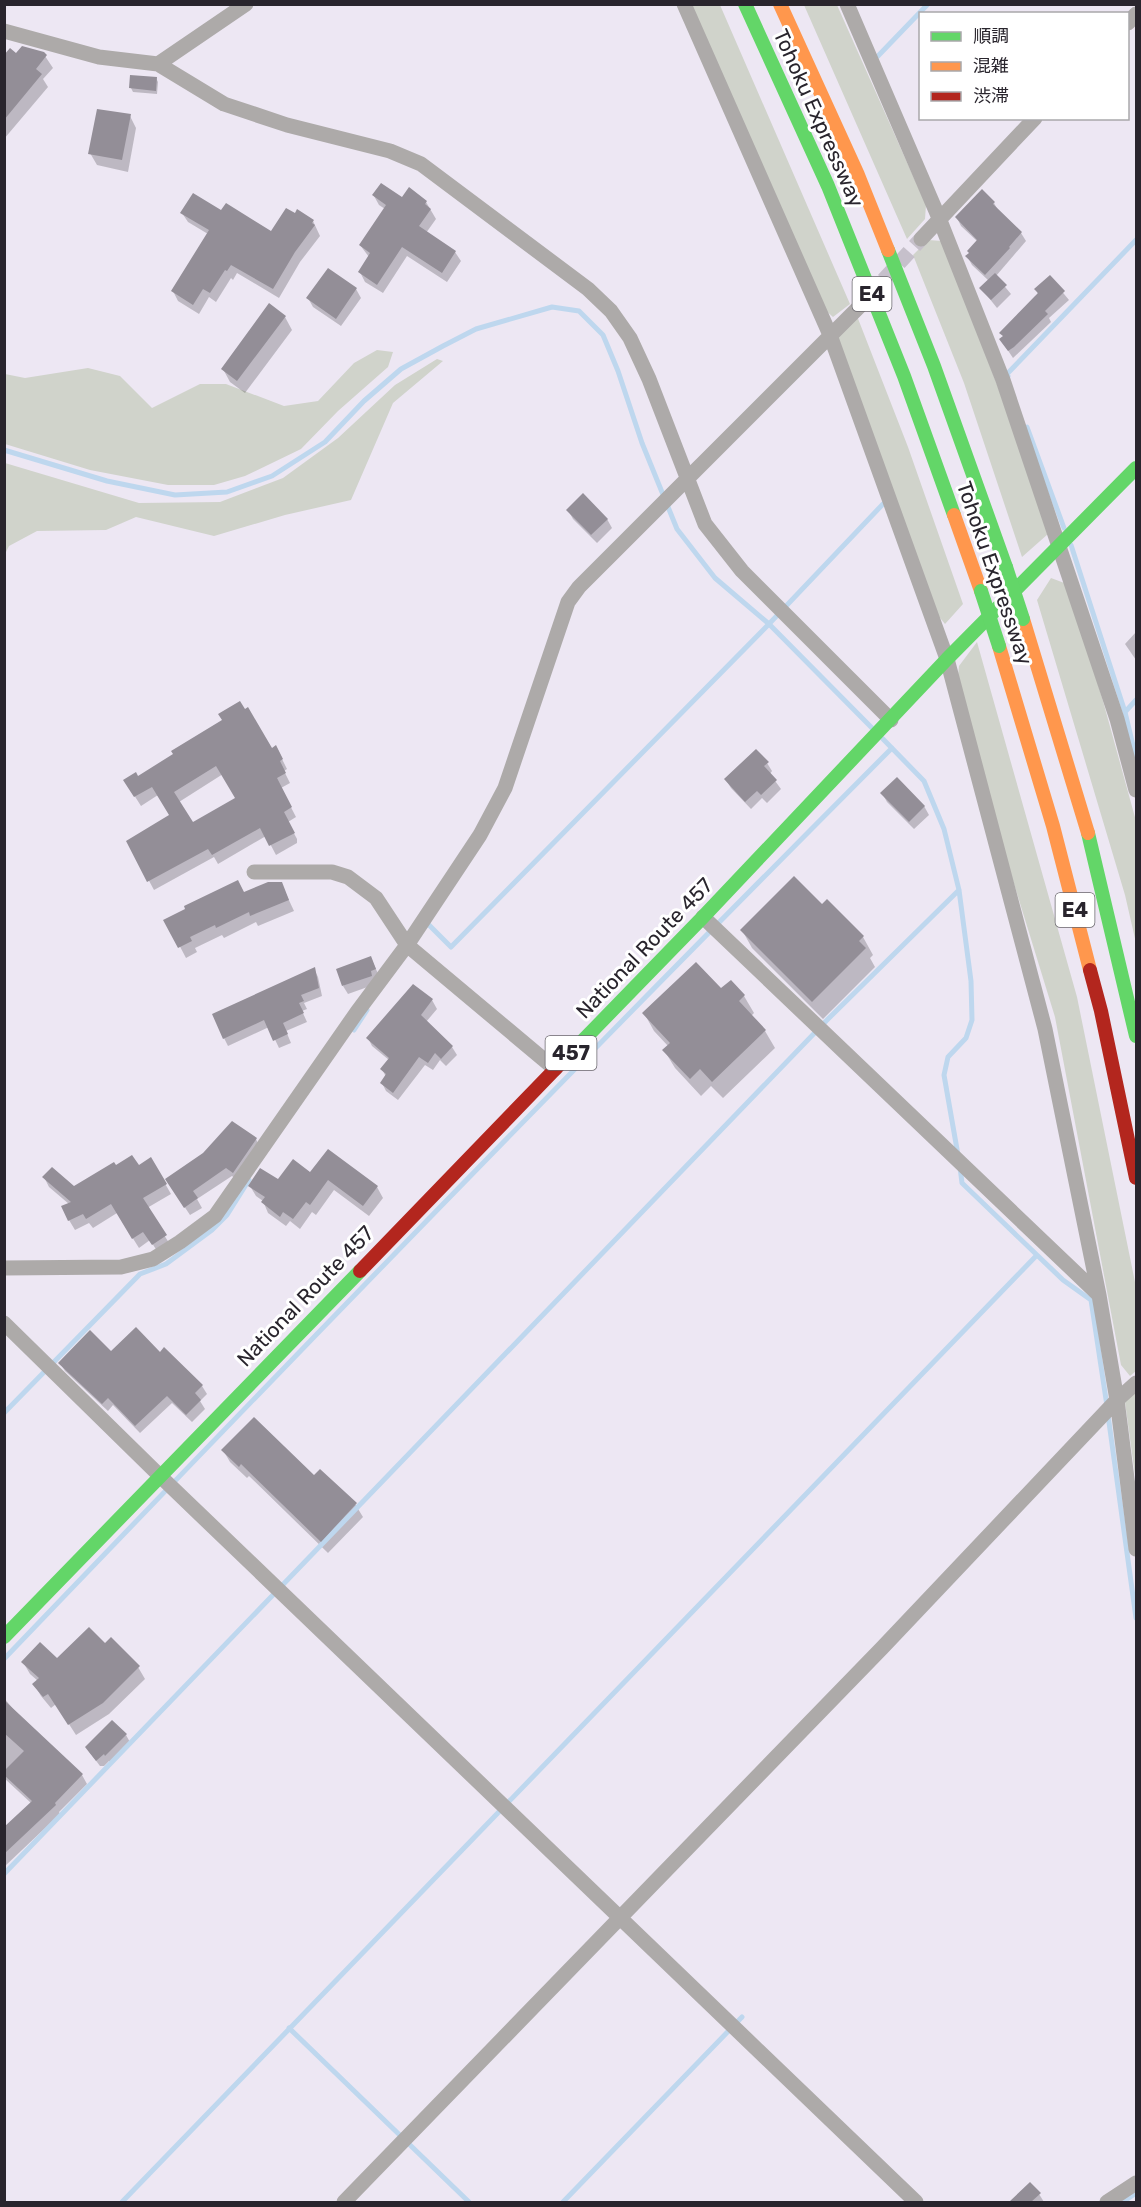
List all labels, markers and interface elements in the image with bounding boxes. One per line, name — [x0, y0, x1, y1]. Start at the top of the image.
legend — [919, 12, 1129, 120]
street label: Tohoku Expressway — [768, 25, 870, 211]
text: 順調 — [973, 25, 1009, 47]
text: 混雑 — [973, 55, 1009, 77]
text: 渋滞 — [973, 85, 1009, 107]
road number: E4 — [852, 277, 892, 311]
street label: Tohoku Expressway — [952, 478, 1038, 668]
street label: National Route 457 — [570, 872, 718, 1023]
road number: E4 — [1056, 893, 1094, 927]
road number: 457 — [546, 1036, 596, 1070]
street label: National Route 457 — [231, 1220, 379, 1371]

